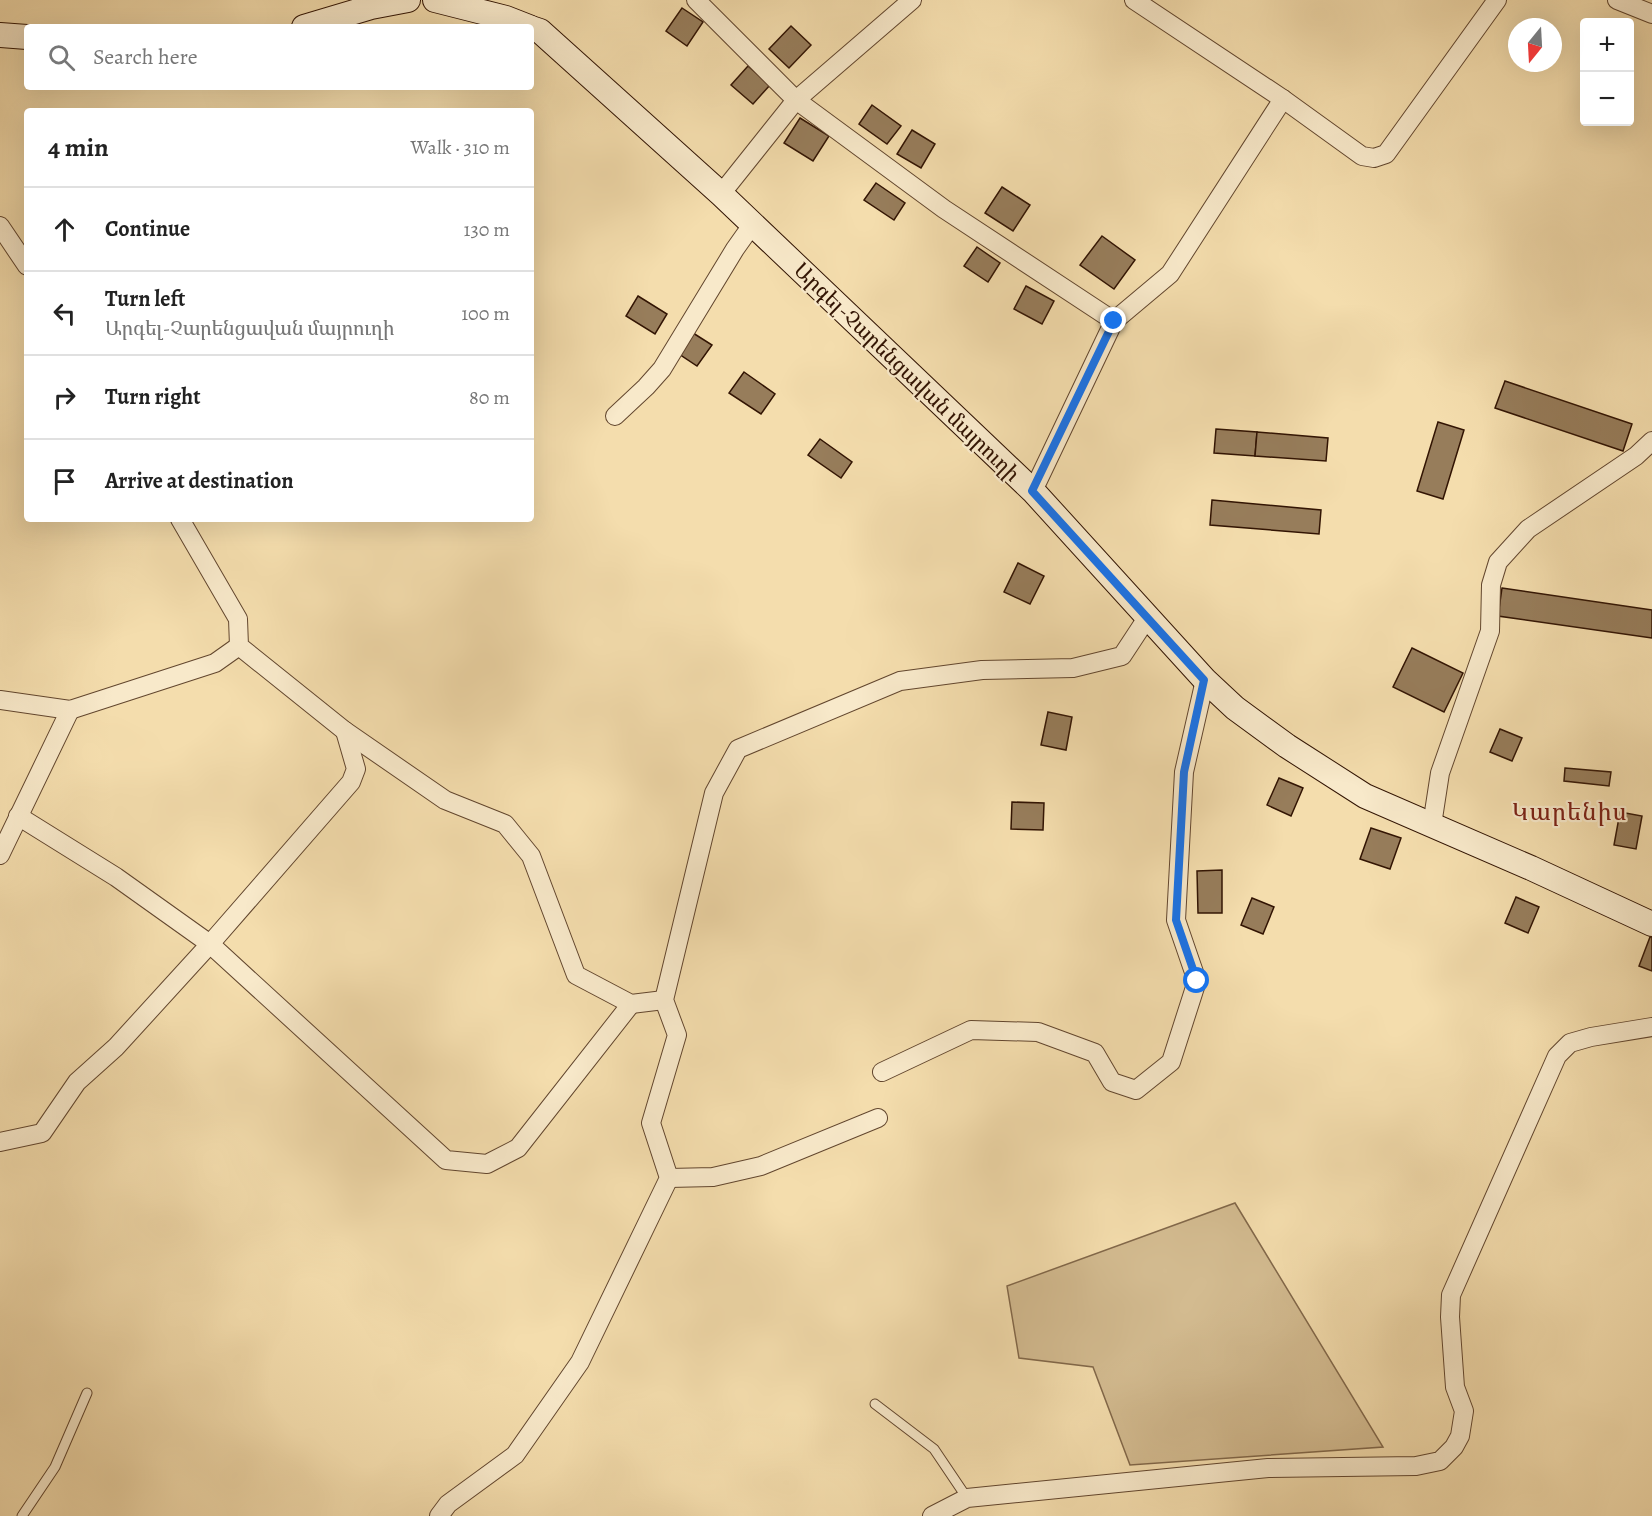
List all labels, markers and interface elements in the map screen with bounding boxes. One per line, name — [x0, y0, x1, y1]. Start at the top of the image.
north arrow — [1508, 18, 1562, 72]
map controls — [1580, 18, 1634, 126]
button: + — [1580, 18, 1634, 72]
search box — [24, 24, 534, 90]
icon: search — [45, 41, 78, 74]
text: Search here — [93, 42, 198, 72]
button: − — [1580, 72, 1634, 126]
text: 4 min — [48, 130, 109, 165]
text: Walk · 310 m — [411, 134, 510, 161]
icon: ahead — [48, 213, 81, 246]
text: Continue — [105, 214, 190, 244]
text: 130 m — [464, 216, 510, 243]
street label: Արգել-Չարենցավան մայրուղի — [788, 256, 1026, 488]
text: Turn left — [105, 284, 185, 314]
icon: left — [48, 297, 81, 330]
text: 100 m — [461, 300, 510, 327]
route end — [1100, 307, 1126, 333]
text: Արգել-Չարենցավան մայրուղի — [105, 315, 394, 342]
icon: right — [48, 381, 81, 414]
text: Turn right — [105, 382, 201, 412]
text: 80 m — [469, 384, 510, 411]
icon: arrive — [48, 465, 81, 498]
text: Arrive at destination — [105, 466, 294, 496]
district label: Կարենիս — [1512, 796, 1628, 828]
route start — [1183, 967, 1209, 993]

